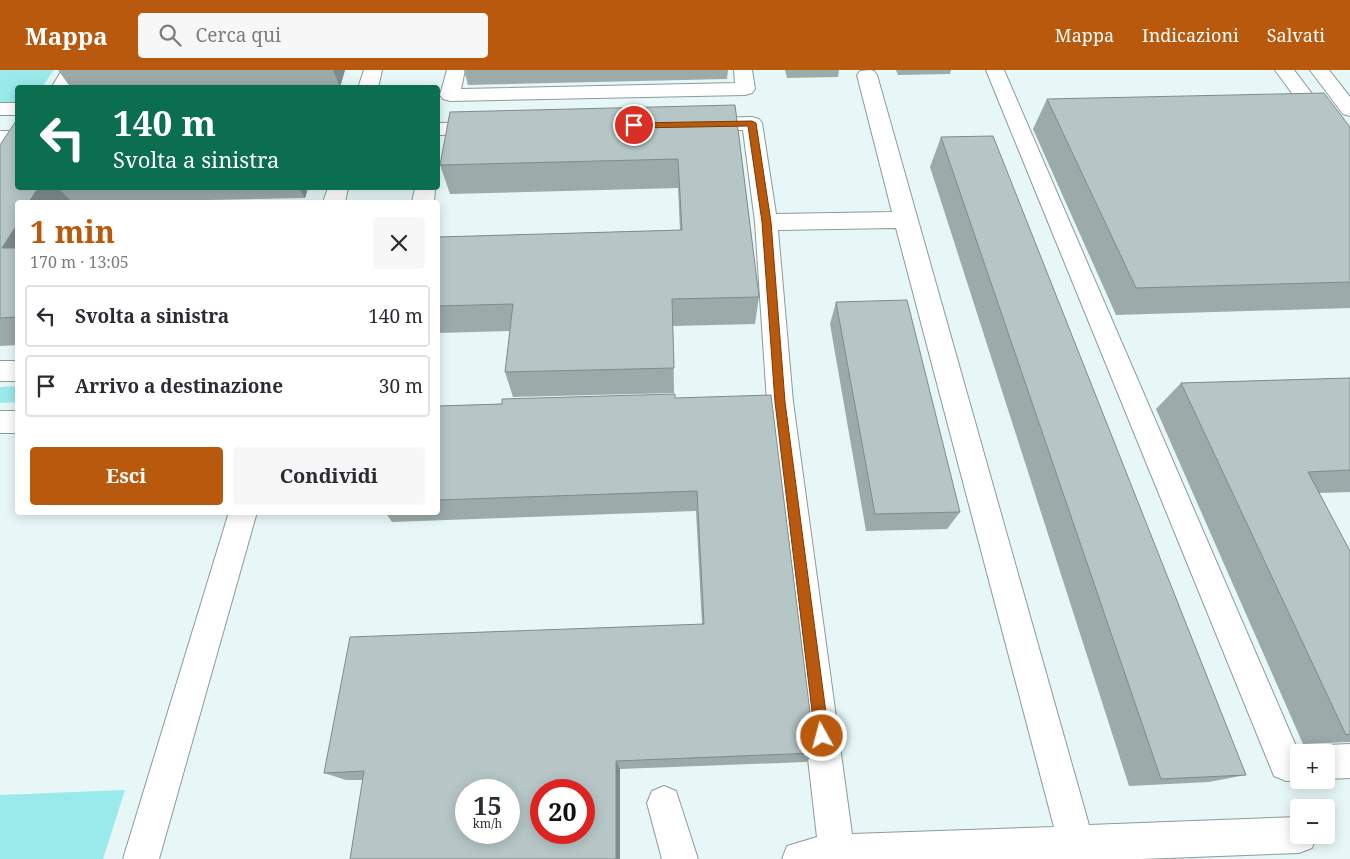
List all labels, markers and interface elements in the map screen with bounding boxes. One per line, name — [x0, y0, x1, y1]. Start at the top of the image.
search box — [138, 13, 488, 58]
text: Mappa — [25, 19, 108, 52]
icon: search — [156, 21, 184, 49]
text: Cerca qui — [196, 22, 281, 48]
text: Mappa — [1055, 23, 1114, 47]
text: Indicazioni — [1142, 23, 1239, 47]
text: Salvati — [1267, 23, 1325, 47]
text: 140 m — [113, 99, 216, 146]
pin — [613, 104, 655, 146]
icon: left — [30, 105, 95, 170]
icon: arrive — [620, 111, 648, 139]
text: Svolta a sinistra — [113, 144, 279, 174]
text: 1 min — [30, 211, 115, 252]
button: close — [373, 217, 425, 269]
text: 170 m · 13:05 — [30, 251, 129, 273]
icon: left — [32, 302, 60, 330]
text: Svolta a sinistra — [75, 303, 229, 329]
text: 140 m — [368, 303, 423, 329]
icon: arrive — [32, 372, 60, 400]
text: Arrivo a destinazione — [75, 373, 283, 399]
text: 30 m — [379, 373, 423, 399]
button: Esci — [30, 447, 223, 505]
button: Condividi — [233, 447, 425, 505]
position arrow — [795, 709, 847, 761]
map controls — [1290, 744, 1335, 844]
button: + — [1290, 744, 1335, 789]
speed limit sign: 20 — [530, 779, 595, 844]
text: 15 — [473, 788, 502, 822]
button: − — [1290, 799, 1335, 844]
text: km/h — [473, 815, 502, 832]

